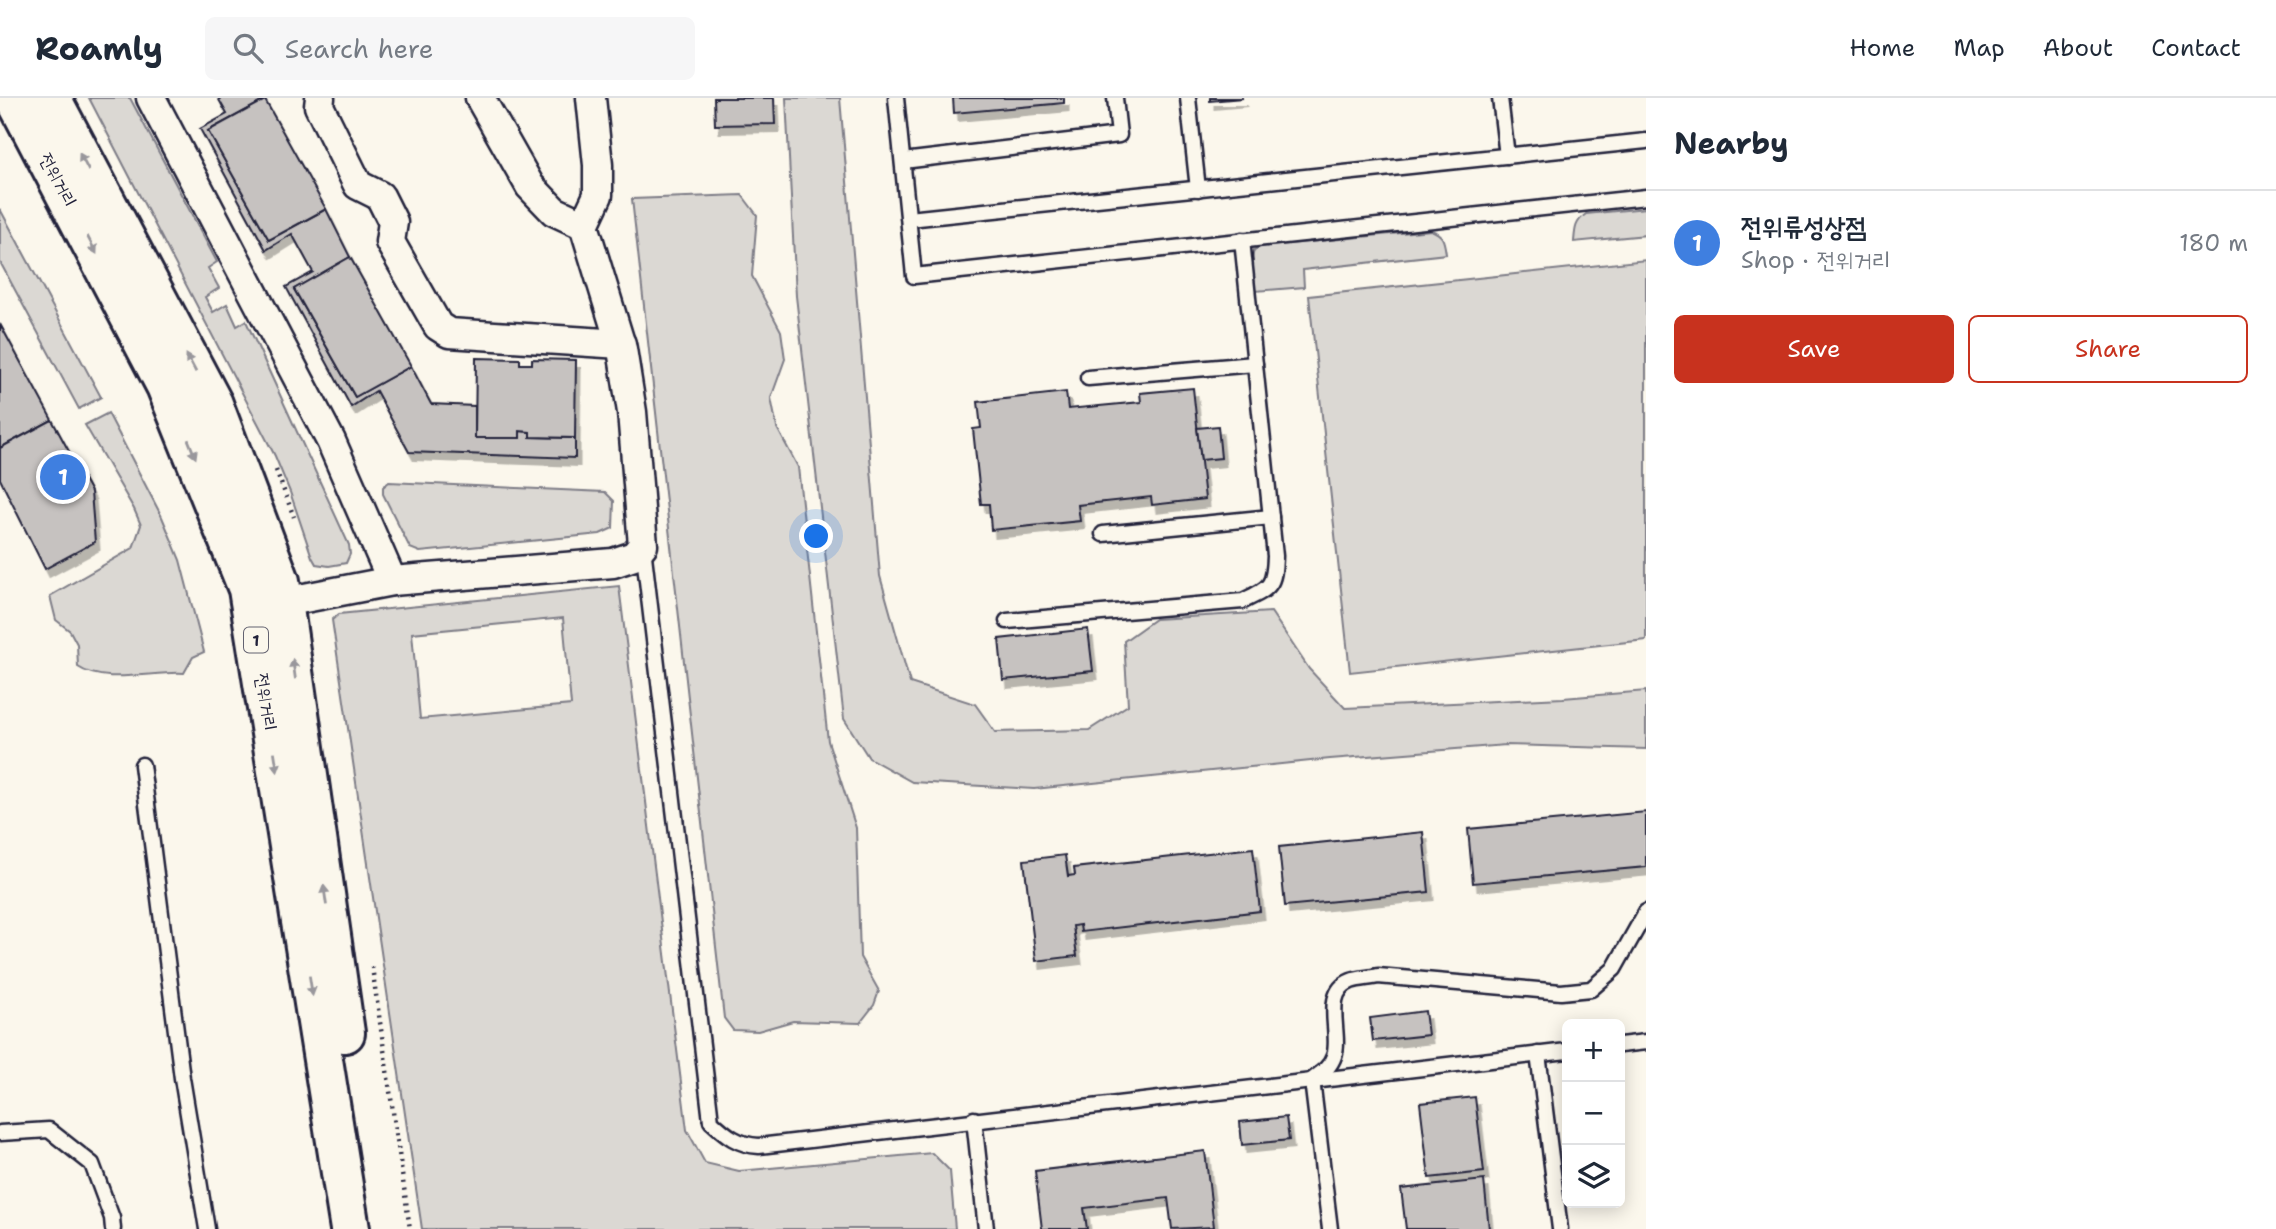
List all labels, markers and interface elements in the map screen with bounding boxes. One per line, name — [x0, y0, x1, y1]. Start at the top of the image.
search box — [205, 17, 695, 80]
text: Roamly — [35, 26, 163, 71]
icon: search — [229, 29, 267, 67]
text: Search here — [285, 31, 433, 66]
text: Home — [1849, 32, 1915, 64]
text: Map — [1953, 32, 2005, 64]
text: About — [2043, 32, 2113, 64]
text: Contact — [2151, 32, 2241, 64]
text: Nearby — [1674, 123, 1789, 164]
street label: 전위거리 — [34, 149, 82, 211]
one-way arrow — [79, 152, 90, 172]
text: 전위류성상점 — [1741, 209, 1867, 244]
text: 1 — [1692, 228, 1702, 258]
text: 180 m — [2179, 228, 2248, 258]
one-way arrow — [86, 235, 98, 255]
text: Shop · 전위거리 — [1741, 245, 1891, 275]
button: Save — [1674, 315, 1954, 383]
button: Share — [1968, 315, 2248, 383]
one-way arrow — [186, 353, 197, 373]
one-way arrow — [186, 439, 197, 460]
pin: 1 — [40, 451, 86, 503]
your location — [799, 519, 833, 553]
road number: 1 — [244, 628, 268, 652]
one-way arrow — [288, 658, 299, 680]
street label: 전위거리 — [250, 672, 282, 732]
one-way arrow — [271, 751, 282, 773]
one-way arrow — [319, 884, 330, 906]
one-way arrow — [306, 975, 317, 997]
map controls — [1562, 1019, 1625, 1208]
button: + — [1562, 1019, 1625, 1082]
button: − — [1562, 1082, 1625, 1145]
button: layers — [1562, 1145, 1625, 1208]

